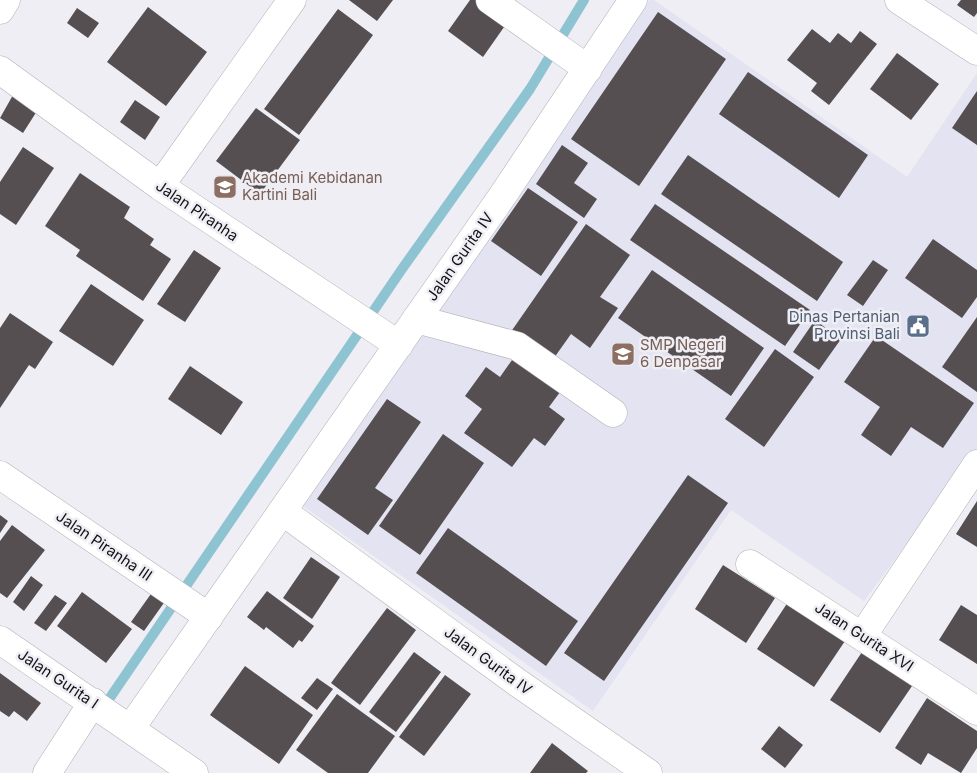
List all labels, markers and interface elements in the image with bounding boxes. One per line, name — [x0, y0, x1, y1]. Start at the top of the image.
place label: Akademi Kebidanan Kartini Bali — [242, 168, 383, 204]
school or university icon: Akademi Kebidanan Kartini Bali — [212, 174, 238, 200]
street label: Jalan Piranha — [152, 176, 242, 245]
street label: Jalan Gurita IV — [422, 209, 497, 305]
place label: Dinas Pertanian Provinsi Bali — [789, 307, 900, 343]
public building icon: Dinas Pertanian Provinsi Bali — [905, 313, 931, 339]
place label: SMP Negeri 6 Denpasar — [640, 335, 724, 371]
school or university icon: SMP Negeri 6 Denpasar — [610, 341, 636, 367]
street label: Jalan Piranha III — [53, 506, 156, 585]
street label: Jalan Gurita XVI — [811, 598, 917, 676]
street label: Jalan Gurita IV — [441, 622, 536, 699]
street label: Jalan Gurita I — [14, 645, 102, 713]

